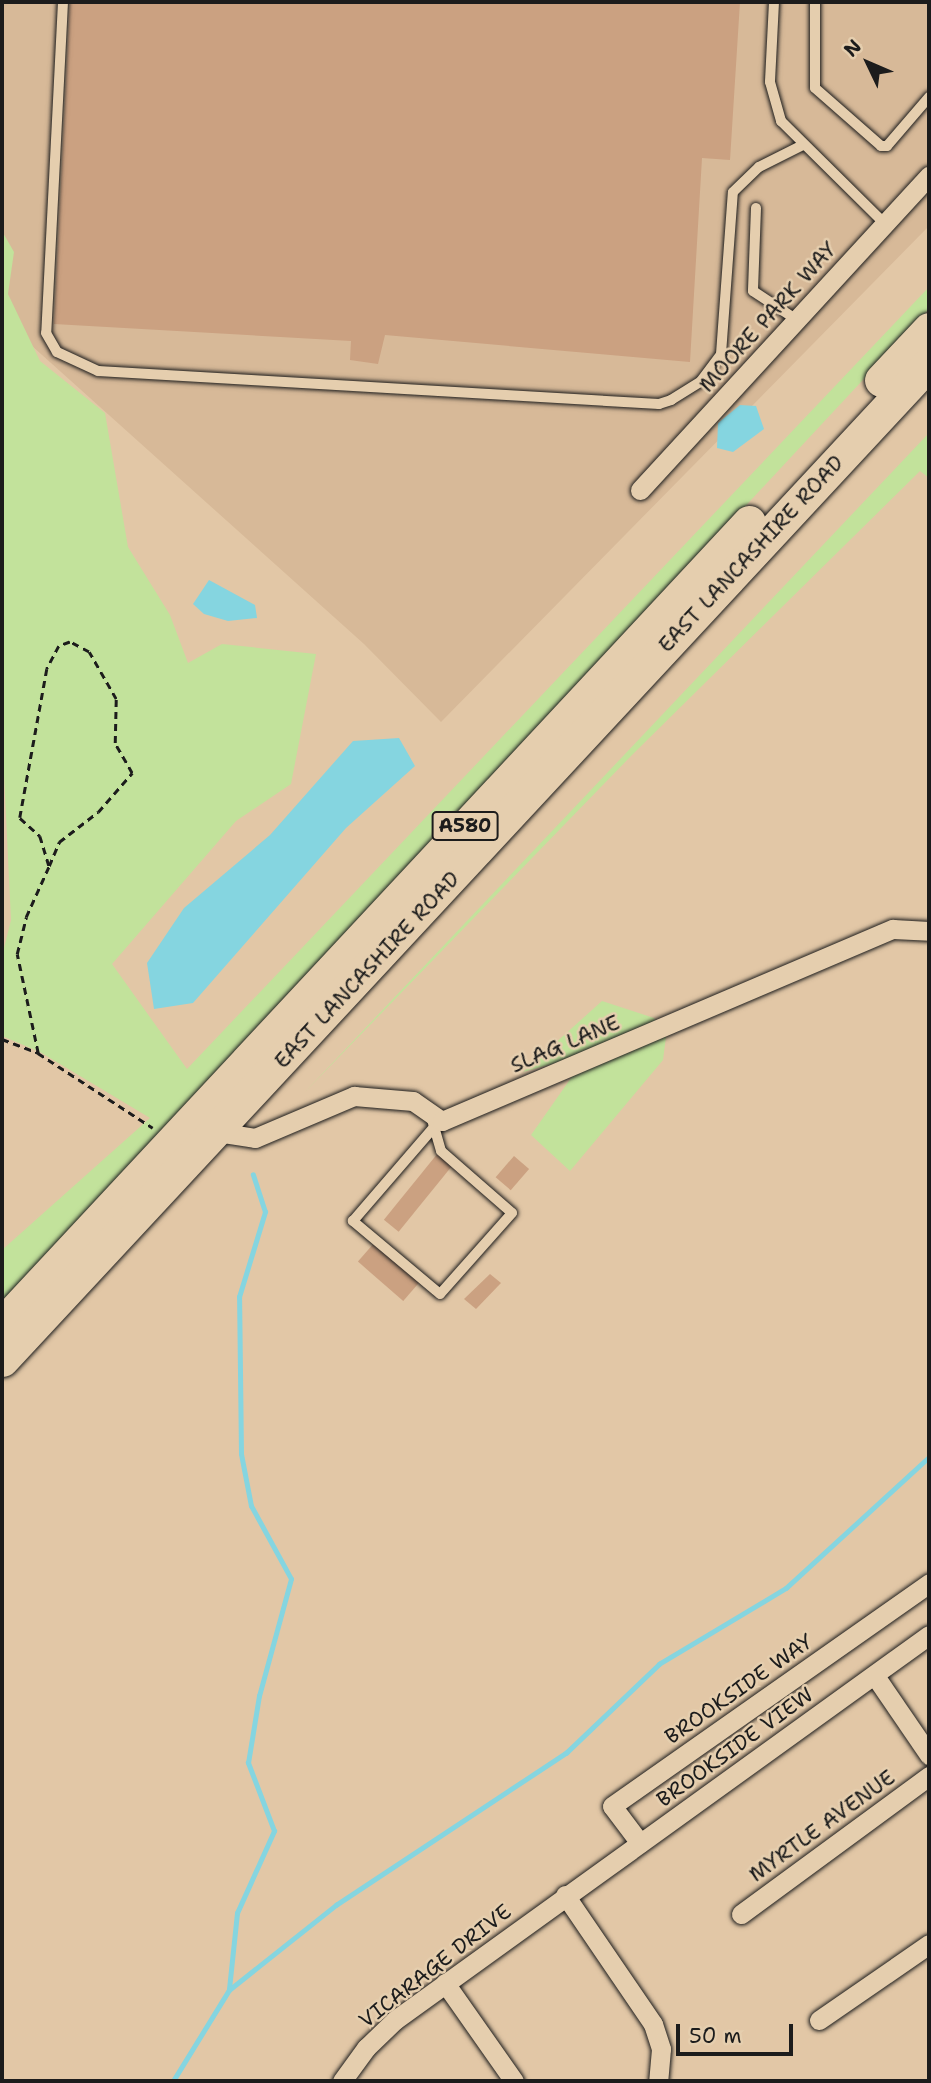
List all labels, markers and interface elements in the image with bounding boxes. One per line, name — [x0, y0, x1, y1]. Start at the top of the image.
north arrow — [833, 28, 903, 98]
text: N — [838, 34, 867, 62]
street label: MOORE PARK WAY — [694, 237, 842, 397]
street label: EAST LANCASHIRE ROAD — [653, 450, 849, 658]
road number: A580 — [430, 810, 500, 842]
street label: EAST LANCASHIRE ROAD — [269, 866, 465, 1074]
street label: SLAG LANE — [507, 1010, 623, 1078]
street label: BROOKSIDE WAY — [660, 1629, 818, 1749]
street label: BROOKSIDE VIEW — [652, 1682, 818, 1812]
street label: MYRTLE AVENUE — [744, 1765, 900, 1887]
street label: VICARAGE DRIVE — [354, 1899, 516, 2033]
scale bar — [679, 2010, 796, 2054]
text: 50 m — [689, 2022, 742, 2050]

